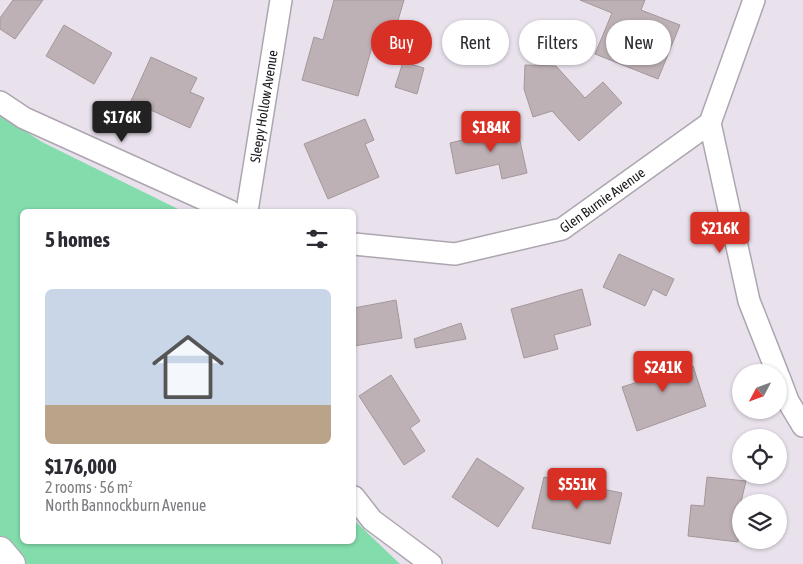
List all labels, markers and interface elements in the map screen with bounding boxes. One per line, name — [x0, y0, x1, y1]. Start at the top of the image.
chip: Buy — [371, 20, 432, 65]
chip: Rent — [442, 20, 509, 65]
chip: Filters — [519, 20, 596, 65]
chip: New — [606, 20, 671, 65]
street label: Sleepy Hollow Avenue — [247, 49, 281, 164]
pin: $176K — [87, 100, 157, 143]
text: $176K — [103, 108, 141, 126]
pin: $184K — [456, 110, 526, 153]
text: $184K — [472, 118, 510, 136]
street label: Glen Burnie Avenue — [557, 164, 648, 236]
pin: $216K — [685, 212, 755, 254]
text: $216K — [701, 219, 739, 237]
icon: filters — [303, 225, 331, 253]
text: 5 homes — [45, 227, 110, 251]
icon: home — [143, 322, 233, 412]
pin: $241K — [628, 350, 698, 393]
text: $241K — [644, 358, 682, 376]
north arrow — [732, 364, 788, 419]
map controls — [732, 364, 787, 549]
button: locate — [732, 429, 787, 484]
text: $176,000 — [45, 454, 117, 478]
pin: $551K — [542, 468, 612, 510]
text: $551K — [558, 475, 596, 493]
text: 2 rooms · 56 m² — [45, 478, 133, 496]
button: layers — [732, 494, 787, 549]
text: North Bannockburn Avenue — [45, 496, 206, 514]

